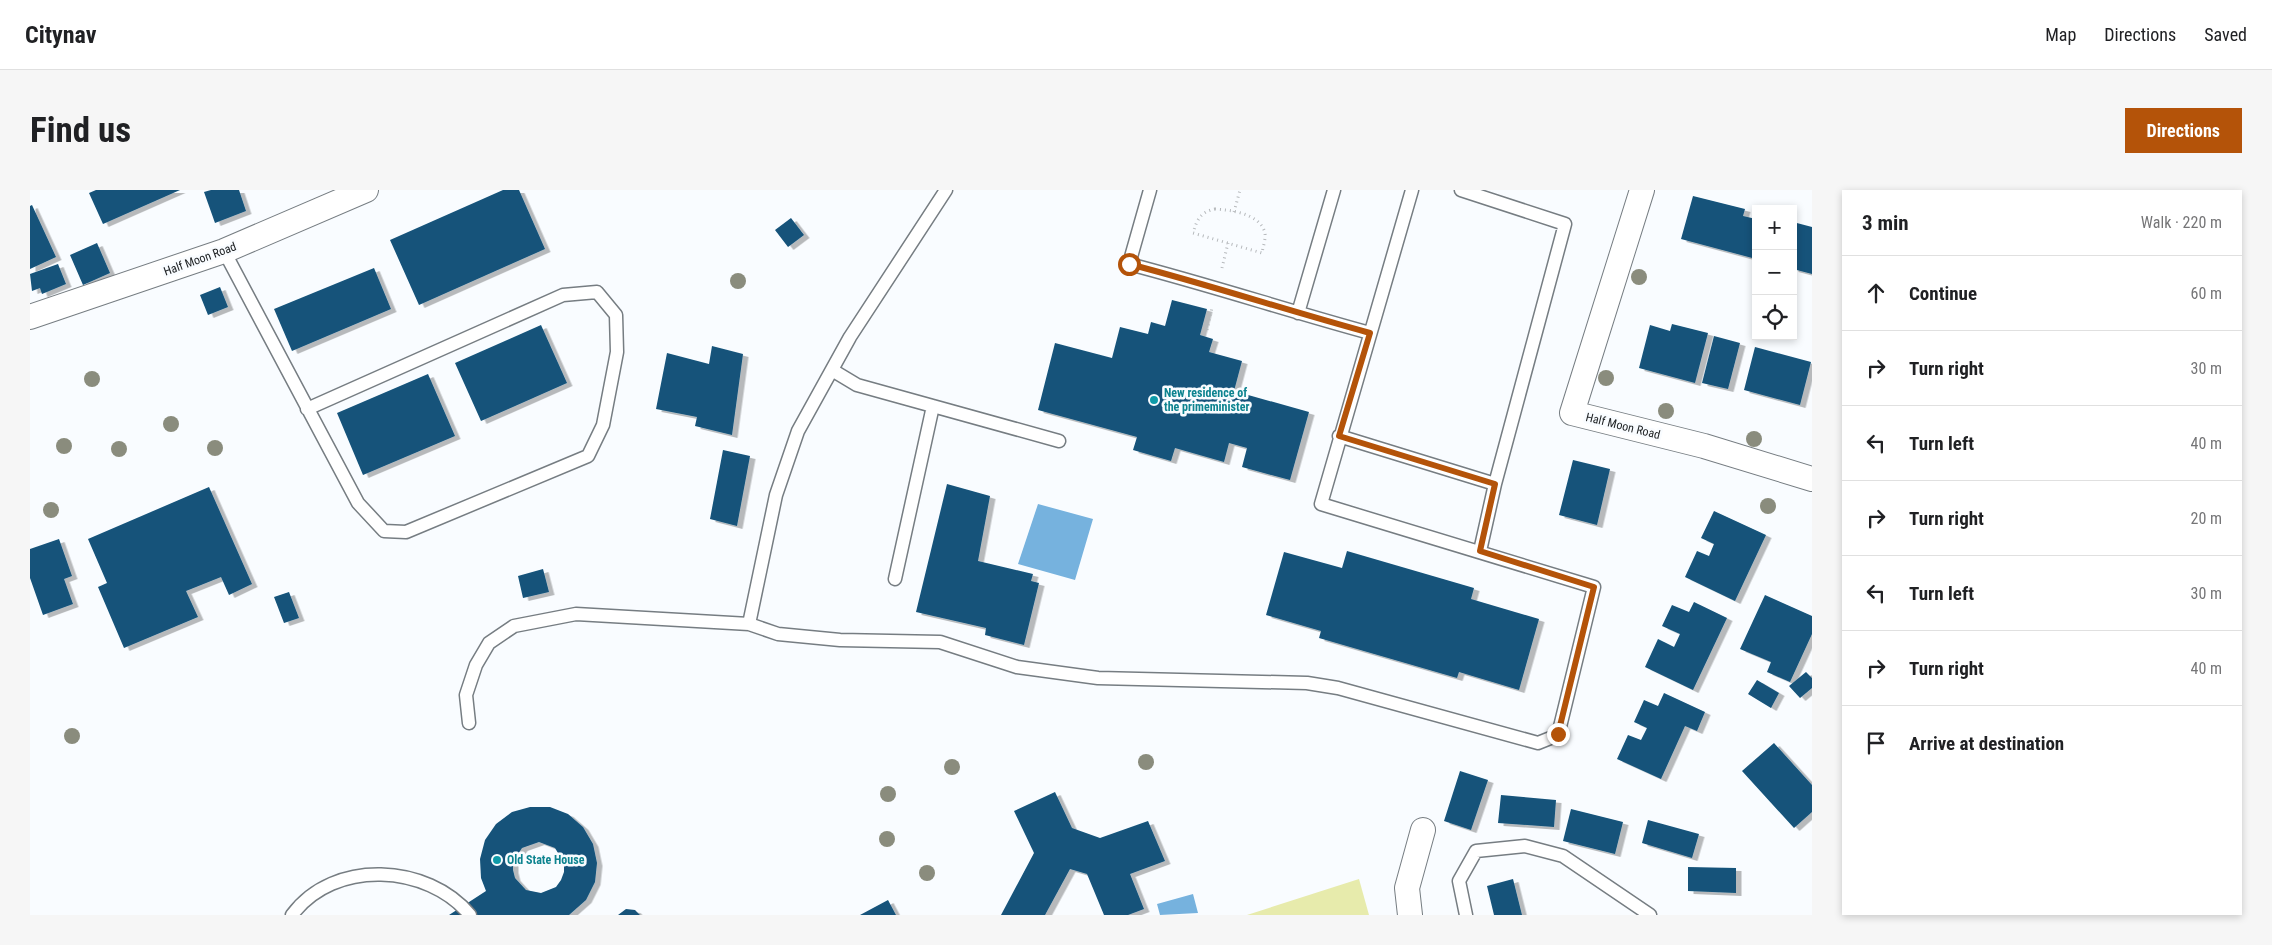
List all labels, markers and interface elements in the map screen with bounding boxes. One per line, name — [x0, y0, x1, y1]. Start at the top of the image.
text: Citynav — [25, 21, 96, 49]
text: Map — [2045, 24, 2076, 45]
text: Directions — [2104, 24, 2176, 45]
text: Saved — [2204, 24, 2247, 45]
button: Directions — [2125, 108, 2242, 153]
text: Find us — [30, 110, 131, 151]
map controls — [1752, 205, 1797, 340]
button: + — [1752, 205, 1797, 250]
text: 3 min — [1862, 211, 1909, 235]
text: Walk · 220 m — [2141, 213, 2222, 232]
street label: Half Moon Road — [162, 239, 238, 279]
button: − — [1752, 250, 1797, 295]
route start — [1118, 253, 1141, 276]
icon: ahead — [1862, 279, 1890, 307]
text: Continue — [1909, 282, 1977, 305]
text: 60 m — [2190, 284, 2222, 303]
button: locate — [1752, 295, 1797, 340]
icon: right — [1862, 354, 1890, 382]
text: Turn right — [1909, 357, 1984, 380]
text: 30 m — [2190, 359, 2222, 378]
place label: New residence of the primeminister — [1164, 386, 1249, 414]
marker: New residence of the primeminister — [1148, 394, 1160, 406]
street label: Half Moon Road — [1584, 410, 1662, 442]
icon: left — [1862, 429, 1890, 457]
text: Turn left — [1909, 432, 1974, 455]
text: 40 m — [2190, 434, 2222, 453]
icon: right — [1862, 504, 1890, 532]
text: Turn right — [1909, 507, 1984, 530]
text: 20 m — [2190, 509, 2222, 528]
icon: left — [1862, 579, 1890, 607]
text: Turn left — [1909, 582, 1974, 605]
text: 30 m — [2190, 584, 2222, 603]
icon: right — [1862, 654, 1890, 682]
text: Turn right — [1909, 657, 1984, 680]
text: 40 m — [2190, 659, 2222, 678]
route end — [1547, 723, 1570, 746]
icon: arrive — [1862, 729, 1890, 757]
text: Arrive at destination — [1909, 732, 2064, 755]
place label: Old State House — [507, 853, 585, 867]
marker: Old State House — [491, 854, 503, 866]

